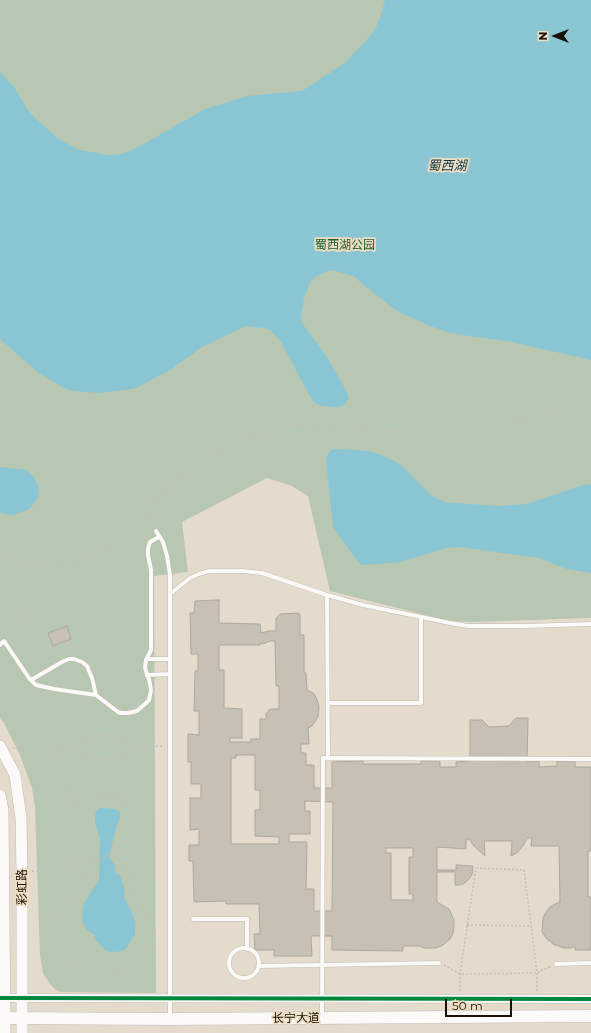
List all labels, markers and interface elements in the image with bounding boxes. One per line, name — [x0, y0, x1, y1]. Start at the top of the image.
north arrow — [535, 16, 575, 56]
text: N — [536, 32, 550, 40]
water label: 蜀西湖 — [428, 158, 466, 174]
park label: 蜀西湖公园 — [315, 238, 375, 252]
street label: 彩虹路 — [15, 869, 29, 905]
scale bar — [447, 991, 514, 1017]
text: 50 m — [452, 998, 483, 1013]
street label: 长宁大道 — [272, 1011, 320, 1025]

